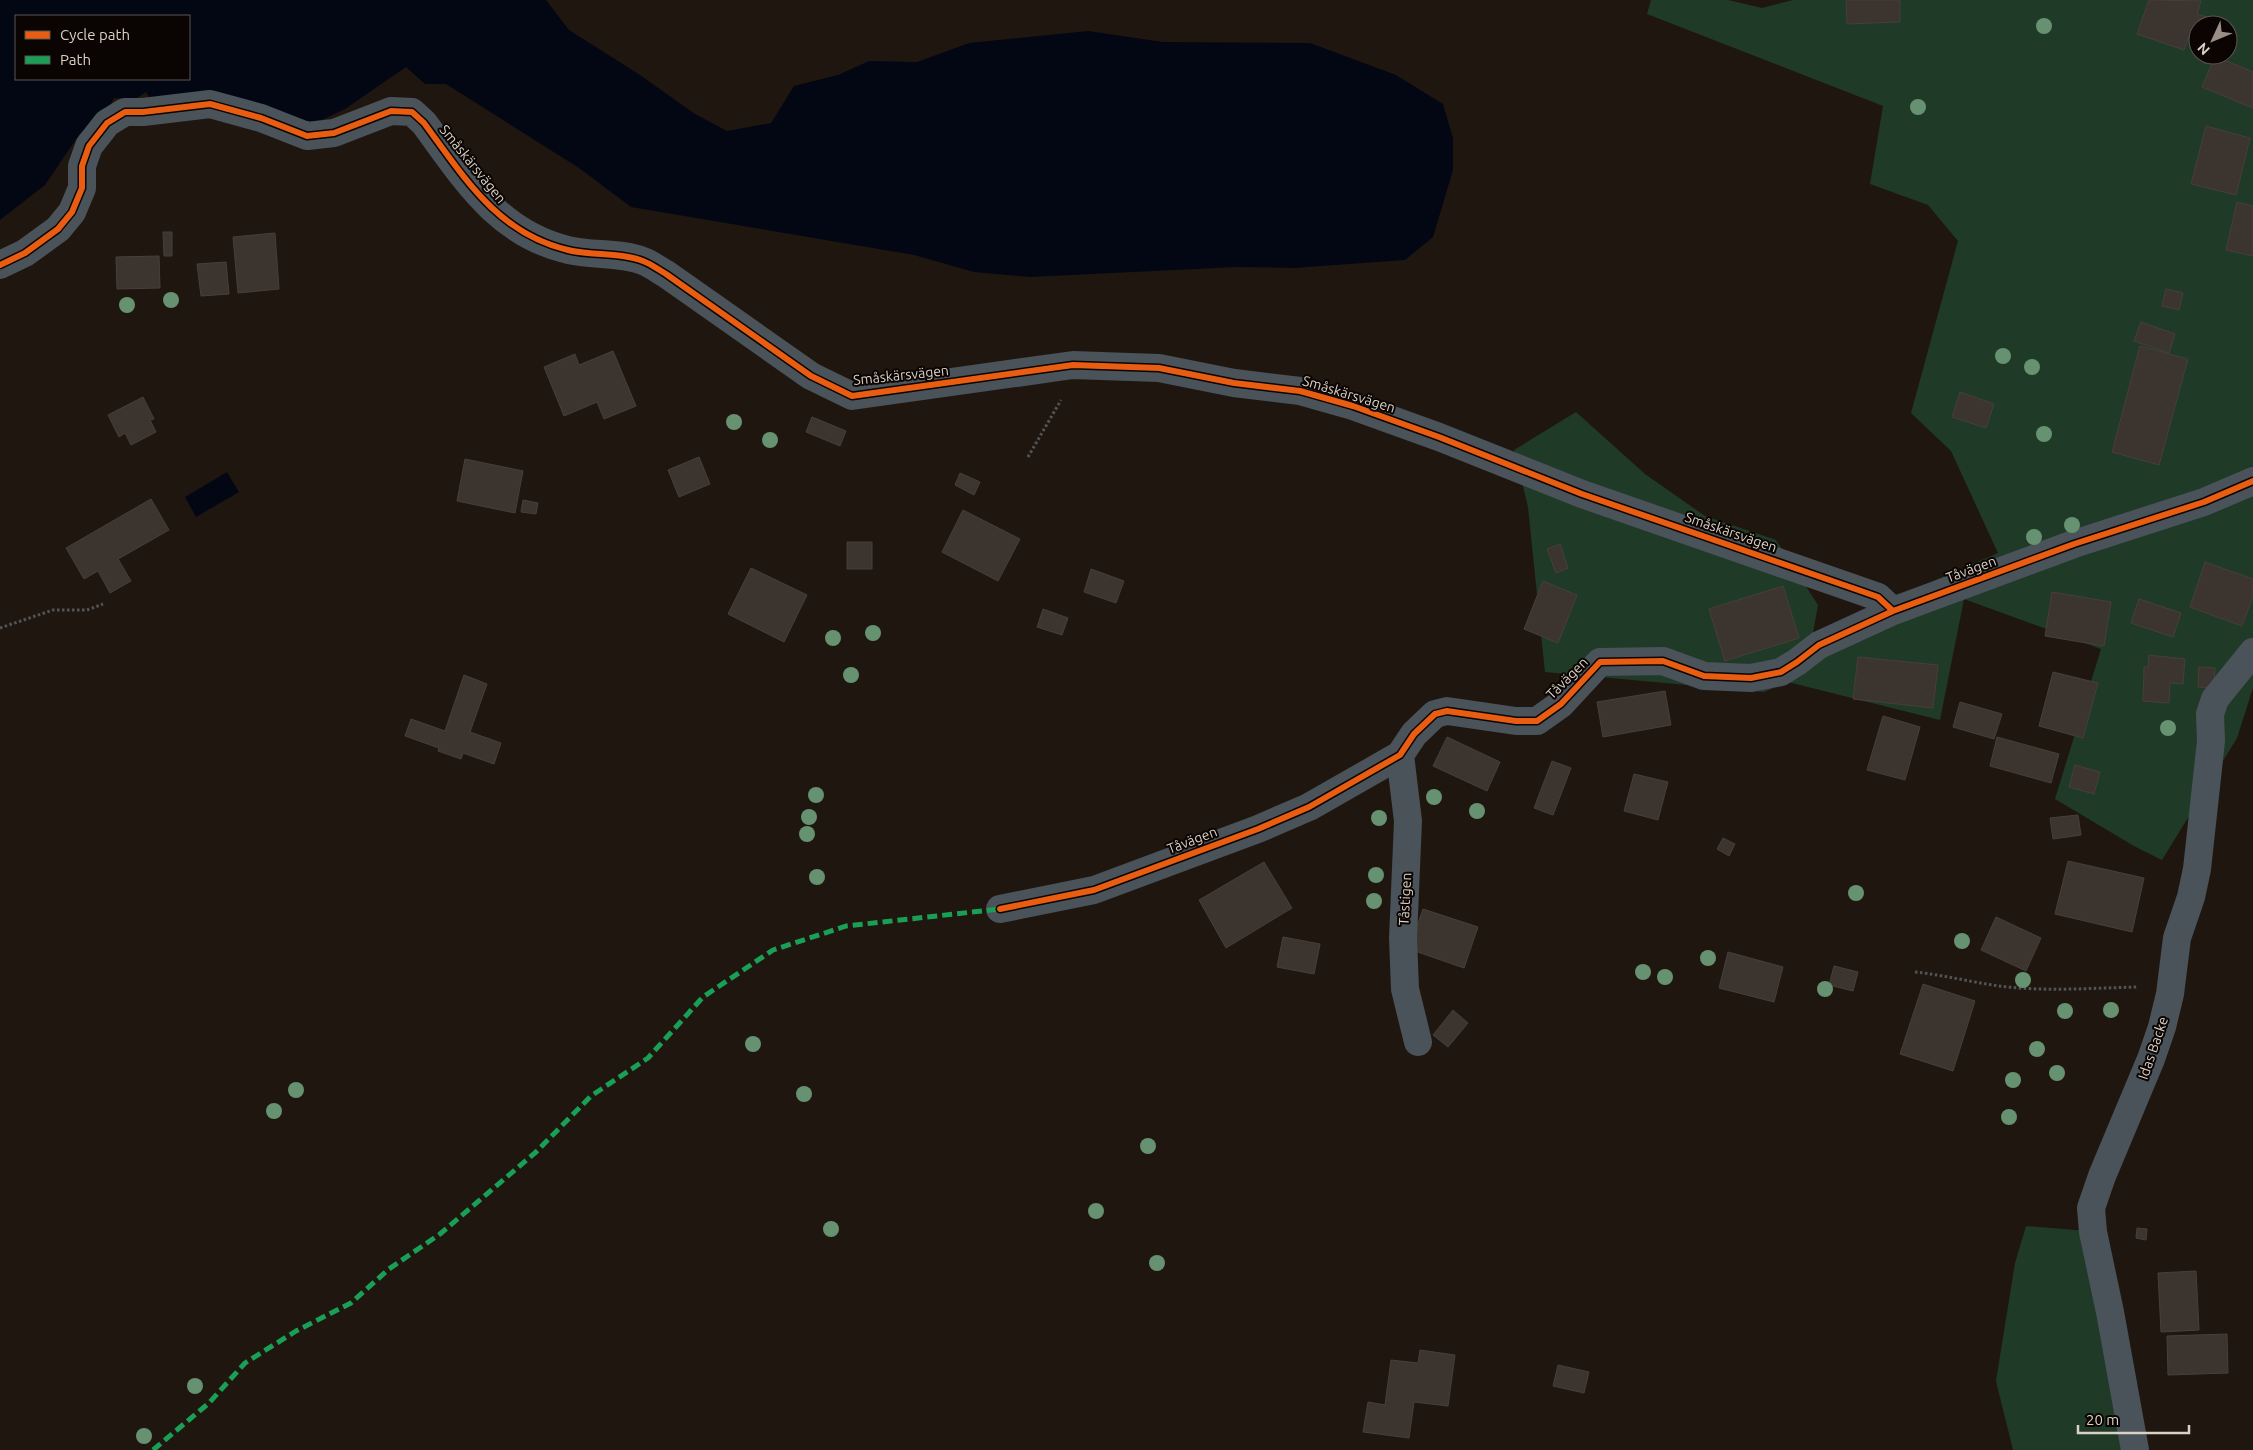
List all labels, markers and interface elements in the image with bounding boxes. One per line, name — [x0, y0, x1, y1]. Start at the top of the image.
legend — [15, 15, 190, 80]
north arrow — [2188, 15, 2238, 65]
text: Cycle path — [60, 26, 130, 43]
text: N — [2194, 40, 2213, 58]
text: Path — [60, 51, 91, 68]
street label: Småskärsvägen — [437, 122, 509, 206]
street label: Småskärsvägen — [852, 362, 950, 388]
street label: Småskärsvägen — [1301, 372, 1397, 416]
street label: Småskärsvägen — [1683, 509, 1779, 555]
street label: Tåvägen — [1944, 553, 1998, 585]
street label: Tåvägen — [1543, 654, 1591, 702]
street label: Tåvägen — [1165, 823, 1219, 857]
street label: Tåstigen — [1396, 872, 1414, 926]
street label: Idas Backe — [2135, 1014, 2171, 1082]
scale bar — [2078, 1402, 2189, 1434]
text: 20 m — [2086, 1411, 2119, 1428]

